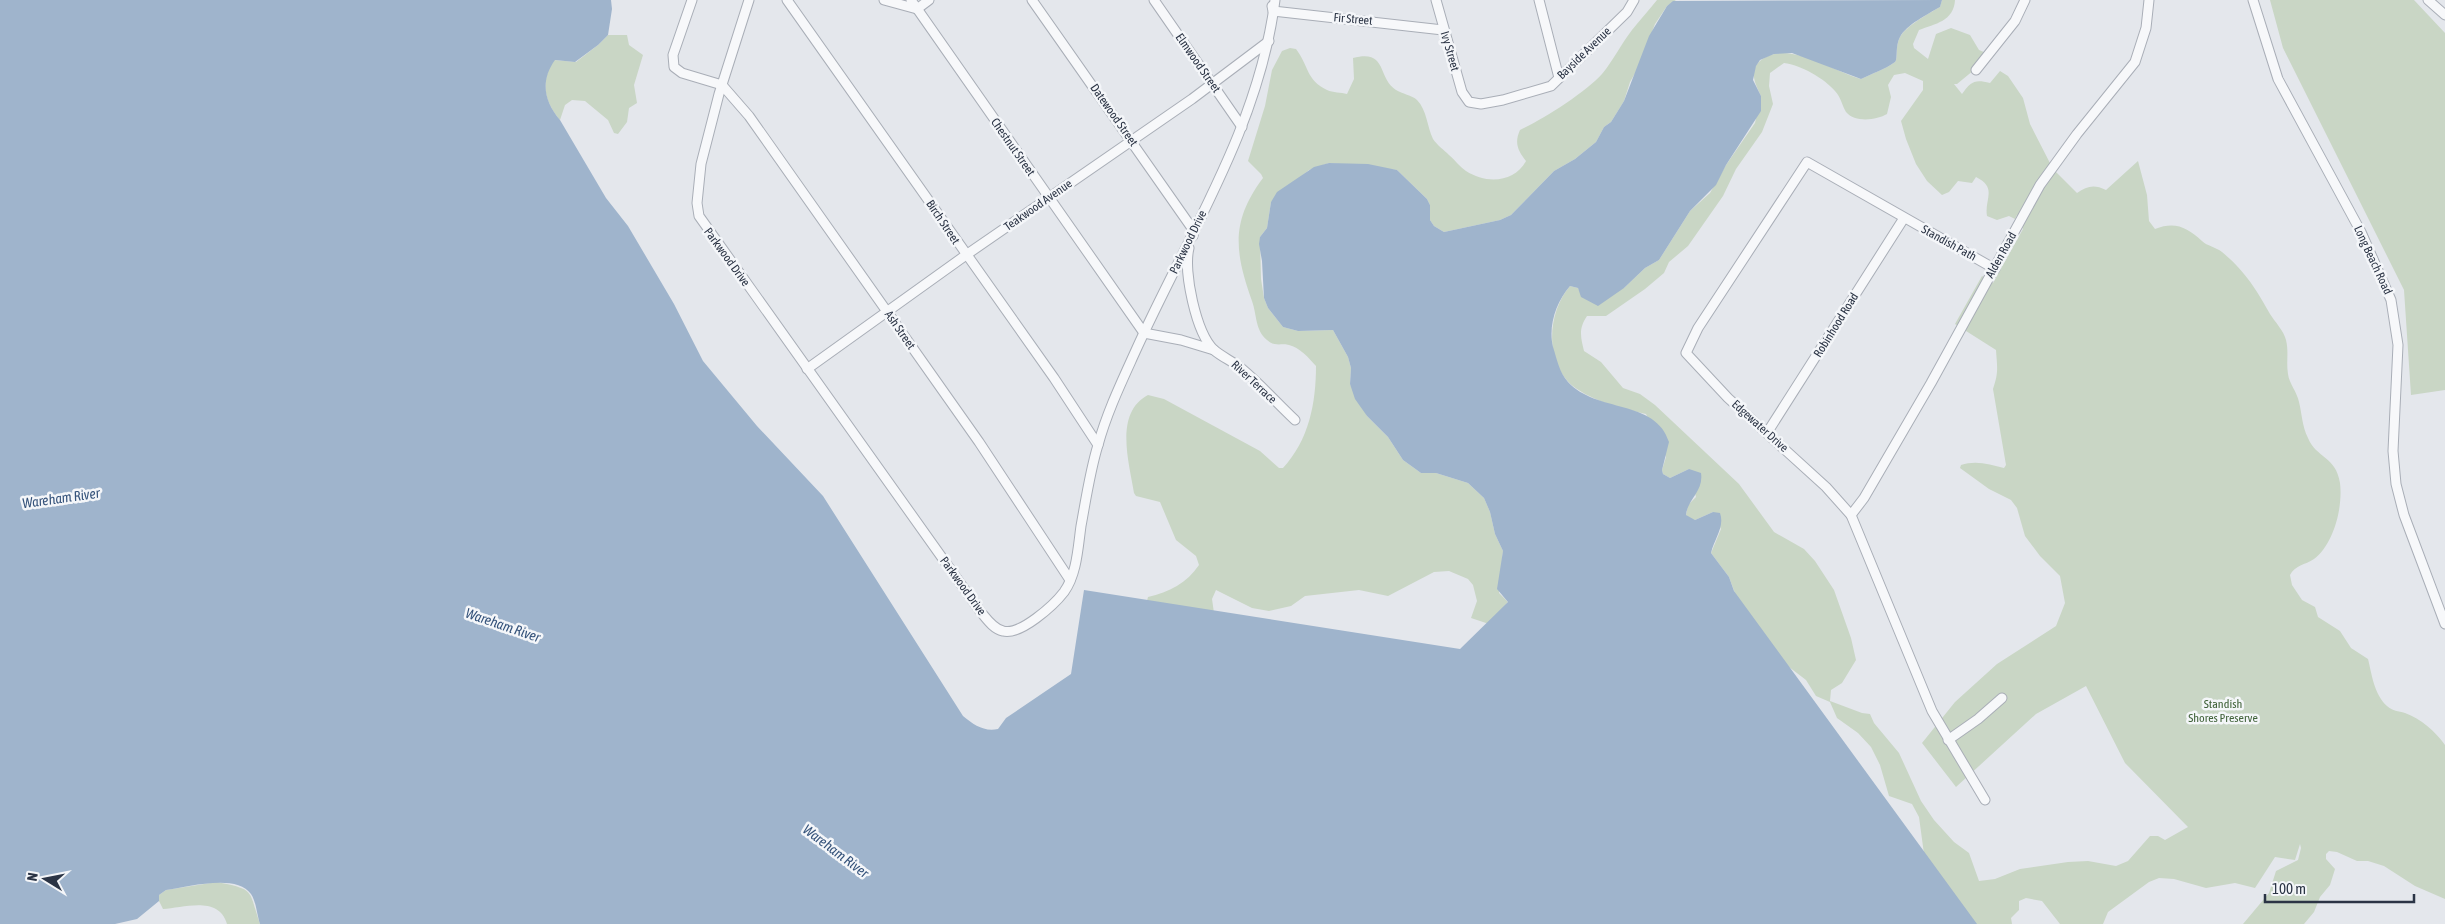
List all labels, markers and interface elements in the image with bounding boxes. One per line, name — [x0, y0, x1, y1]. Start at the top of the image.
street label: Fir Street — [1333, 10, 1374, 28]
street label: Bayside Avenue — [1554, 24, 1614, 82]
street label: Ivy Street — [1438, 29, 1463, 73]
street label: Elmwood Street — [1172, 31, 1224, 96]
street label: Datewood Street — [1087, 81, 1141, 149]
street label: Chestnut Street — [988, 115, 1038, 179]
street label: Teakwood Avenue — [1001, 176, 1075, 234]
street label: Birch Street — [923, 197, 963, 247]
street label: Parkwood Drive — [1167, 208, 1209, 276]
street label: Standish Path — [1919, 222, 1979, 264]
street label: Long Beach Road — [2351, 223, 2395, 297]
street label: Parkwood Drive — [701, 225, 753, 289]
street label: Alden Road — [1983, 230, 2019, 280]
street label: Robinhood Road — [1811, 290, 1861, 360]
street label: Ash Street — [882, 308, 919, 352]
street label: River Terrace — [1229, 358, 1279, 406]
street label: Edgewater Drive — [1729, 397, 1791, 455]
water label: Wareham River — [21, 485, 102, 511]
street label: Parkwood Drive — [937, 554, 989, 618]
water label: Wareham River — [464, 605, 543, 646]
park label: Standish Shores Preserve — [2188, 697, 2258, 725]
water label: Wareham River — [800, 821, 873, 881]
north arrow — [20, 854, 70, 904]
text: N — [24, 871, 41, 882]
scale bar — [2265, 872, 2414, 904]
text: 100 m — [2272, 880, 2306, 897]

